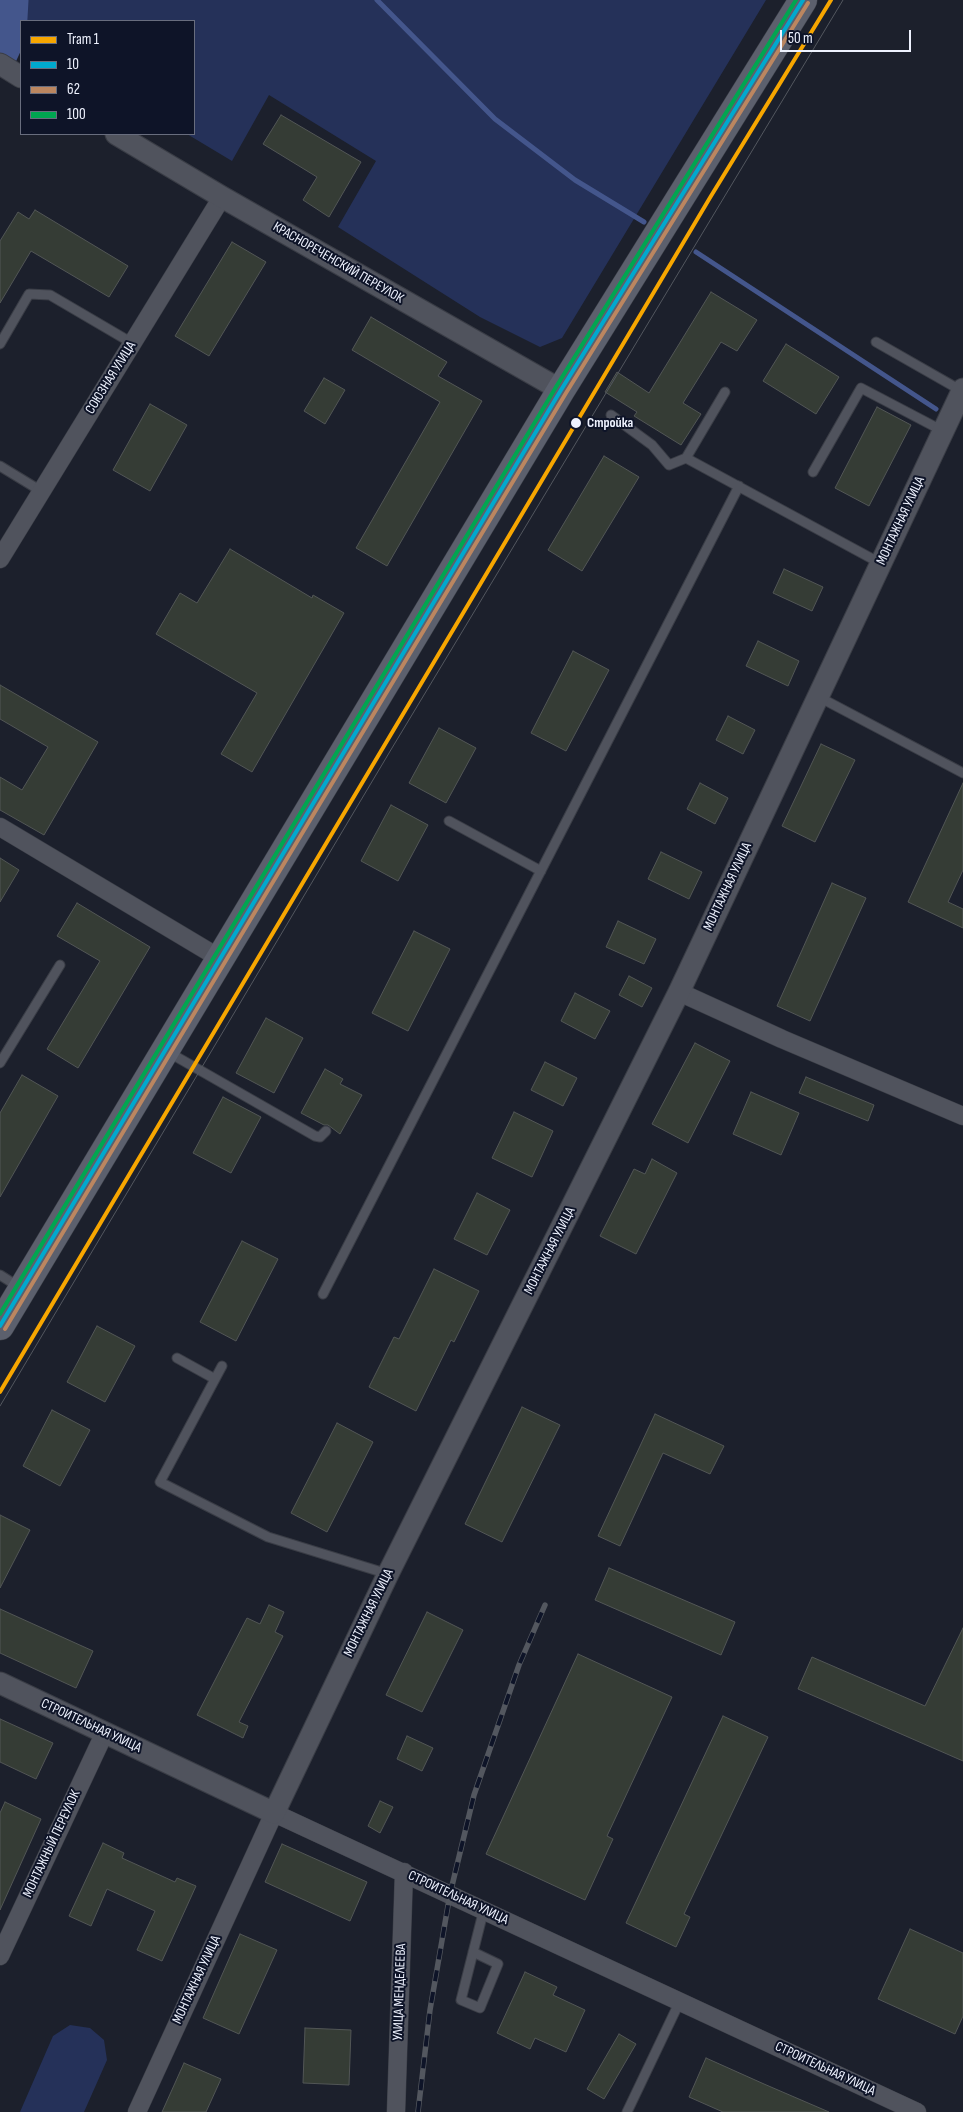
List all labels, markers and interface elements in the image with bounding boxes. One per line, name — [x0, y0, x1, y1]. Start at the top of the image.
legend — [20, 20, 195, 135]
scale bar — [783, 20, 914, 52]
text: 50 m — [788, 29, 813, 48]
text: Tram 1 — [67, 30, 99, 49]
text: 10 — [67, 55, 79, 74]
text: 62 — [67, 80, 80, 99]
text: 100 — [67, 105, 86, 124]
street label: КРАСНОРЕЧЕНСКИЙ ПЕРЕУЛОК — [270, 219, 406, 307]
street label: СОЮЗНАЯ УЛИЦА — [82, 339, 140, 417]
place label: Стройка — [587, 415, 633, 431]
marker: Стройка — [569, 416, 583, 430]
street label: МОНТАЖНАЯ УЛИЦА — [873, 474, 929, 568]
street label: МОНТАЖНАЯ УЛИЦА — [700, 840, 756, 934]
street label: МОНТАЖНАЯ УЛИЦА — [521, 1205, 579, 1297]
street label: МОНТАЖНАЯ УЛИЦА — [340, 1566, 398, 1660]
street label: СТРОИТЕЛЬНАЯ УЛИЦА — [38, 1695, 144, 1757]
street label: МОНТАЖНЫЙ ПЕРЕУЛОК — [20, 1788, 84, 1900]
street label: СТРОИТЕЛЬНАЯ УЛИЦА — [405, 1867, 511, 1929]
street label: МОНТАЖНАЯ УЛИЦА — [169, 1933, 225, 2027]
street label: УЛИЦА МЕНДЕЛЕЕВА — [390, 1943, 410, 2041]
street label: СТРОИТЕЛЬНАЯ УЛИЦА — [772, 2038, 878, 2100]

